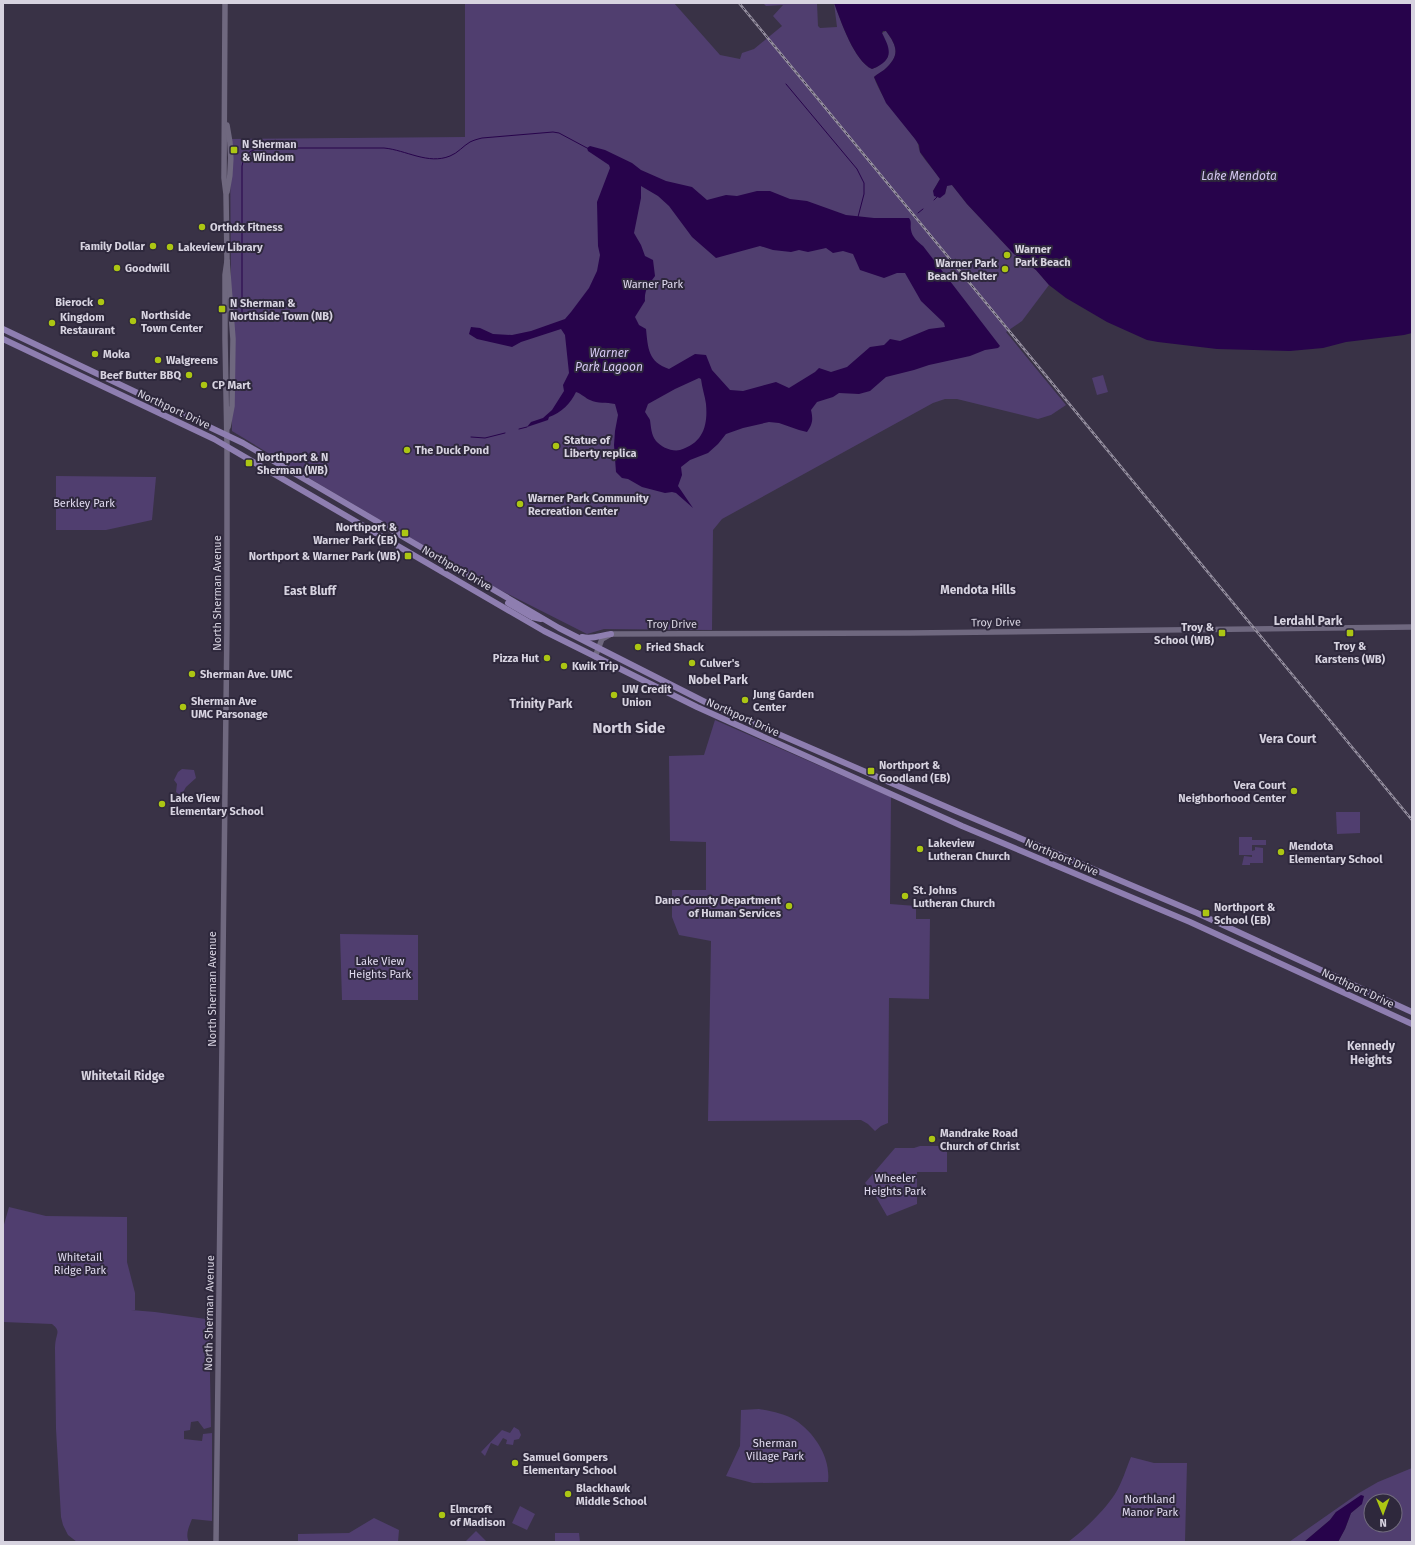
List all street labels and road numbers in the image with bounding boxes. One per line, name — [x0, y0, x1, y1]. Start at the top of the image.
street label: Northport Drive — [135, 387, 212, 432]
street label: North Sherman Avenue — [211, 535, 224, 651]
street label: Northport Drive — [420, 543, 494, 594]
street label: Troy Drive — [971, 616, 1021, 629]
street label: Troy Drive — [647, 618, 697, 631]
street label: Northport Drive — [704, 696, 781, 739]
street label: Northport Drive — [1023, 836, 1100, 879]
street label: North Sherman Avenue — [206, 931, 219, 1047]
street label: Northport Drive — [1319, 966, 1396, 1011]
street label: North Sherman Avenue — [202, 1255, 217, 1371]

